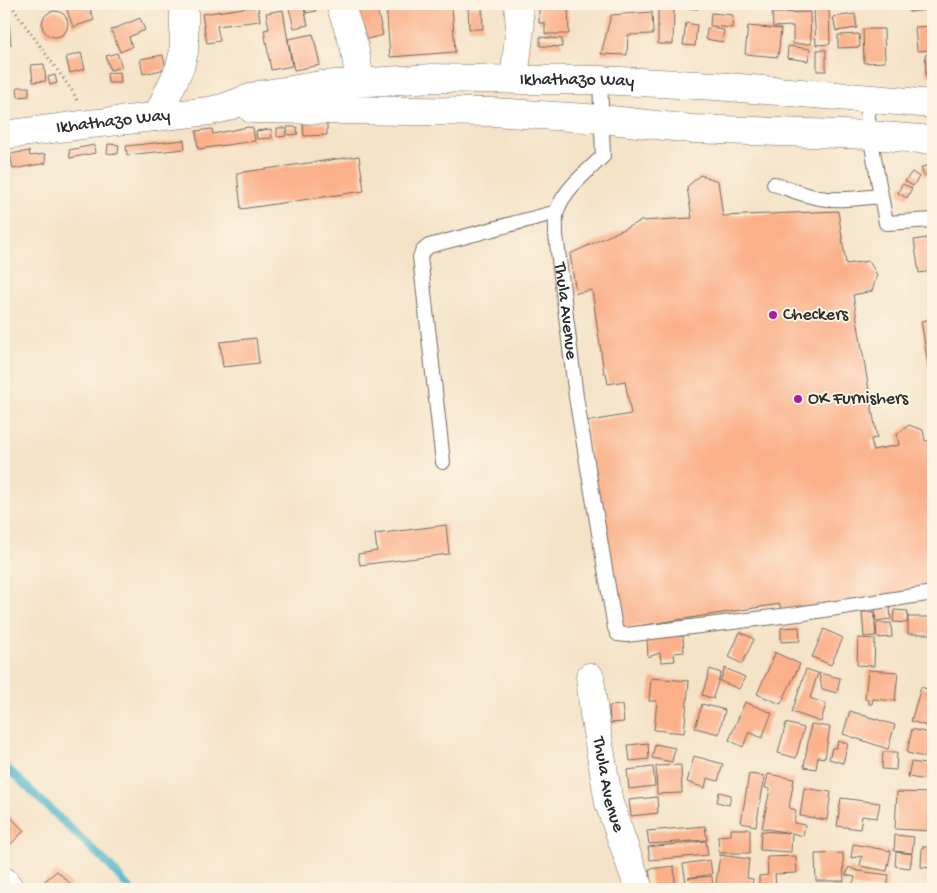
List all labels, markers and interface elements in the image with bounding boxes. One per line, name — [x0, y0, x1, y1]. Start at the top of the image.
street label: Ikhathazo Way — [519, 69, 635, 92]
street label: Ikhathazo Way — [55, 105, 171, 139]
street label: Thula Avenue — [549, 260, 582, 361]
place label: Checkers — [783, 305, 850, 326]
marker: Checkers — [767, 309, 779, 321]
place label: OK Furnishers — [808, 389, 909, 410]
marker: OK Furnishers — [792, 393, 804, 405]
street label: Thula Avenue — [587, 734, 629, 836]

